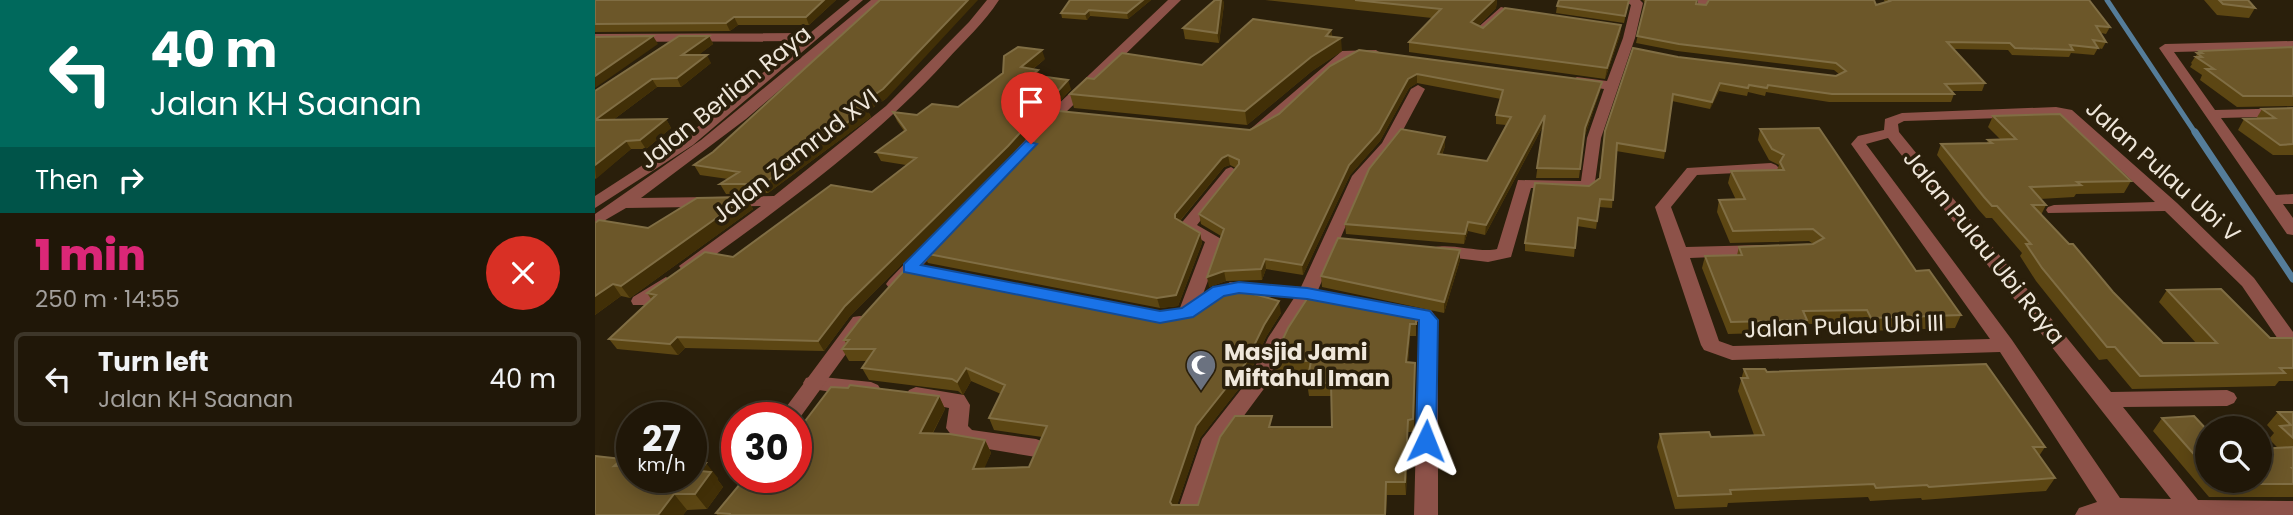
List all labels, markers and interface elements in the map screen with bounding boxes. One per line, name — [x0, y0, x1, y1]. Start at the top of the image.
text: 40 m — [150, 16, 277, 84]
street label: Jalan Berlian Raya — [632, 18, 818, 176]
icon: left — [35, 28, 126, 119]
pin — [1001, 72, 1061, 144]
text: Jalan KH Saanan — [150, 81, 422, 126]
street label: Jalan Zamrud XVI — [706, 81, 884, 231]
icon: arrive — [1012, 83, 1050, 121]
street label: Jalan Pulau Ubi V — [2079, 93, 2248, 250]
street label: Jalan Pulau Ubi Raya — [1896, 143, 2072, 351]
icon: right — [112, 161, 150, 199]
text: Then — [35, 162, 98, 198]
text: 1 min — [35, 226, 146, 285]
button: close — [486, 236, 560, 310]
text: 250 m · 14:55 — [35, 283, 180, 315]
street label: Jalan Pulau Ubi III — [1744, 307, 1944, 345]
place label: Masjid Jami Miftahul Iman — [1224, 336, 1390, 394]
text: Turn left — [98, 344, 209, 380]
mosque icon: Masjid Jami Miftahul Iman — [1184, 348, 1218, 392]
icon: left — [39, 360, 77, 398]
text: 40 m — [490, 361, 556, 397]
text: Jalan KH Saanan — [98, 383, 293, 415]
speed limit sign: 30 — [721, 402, 812, 493]
position arrow — [1389, 404, 1463, 478]
text: 27 — [642, 414, 681, 463]
map controls — [2195, 416, 2272, 493]
button: search — [2195, 416, 2272, 493]
text: km/h — [638, 452, 685, 477]

